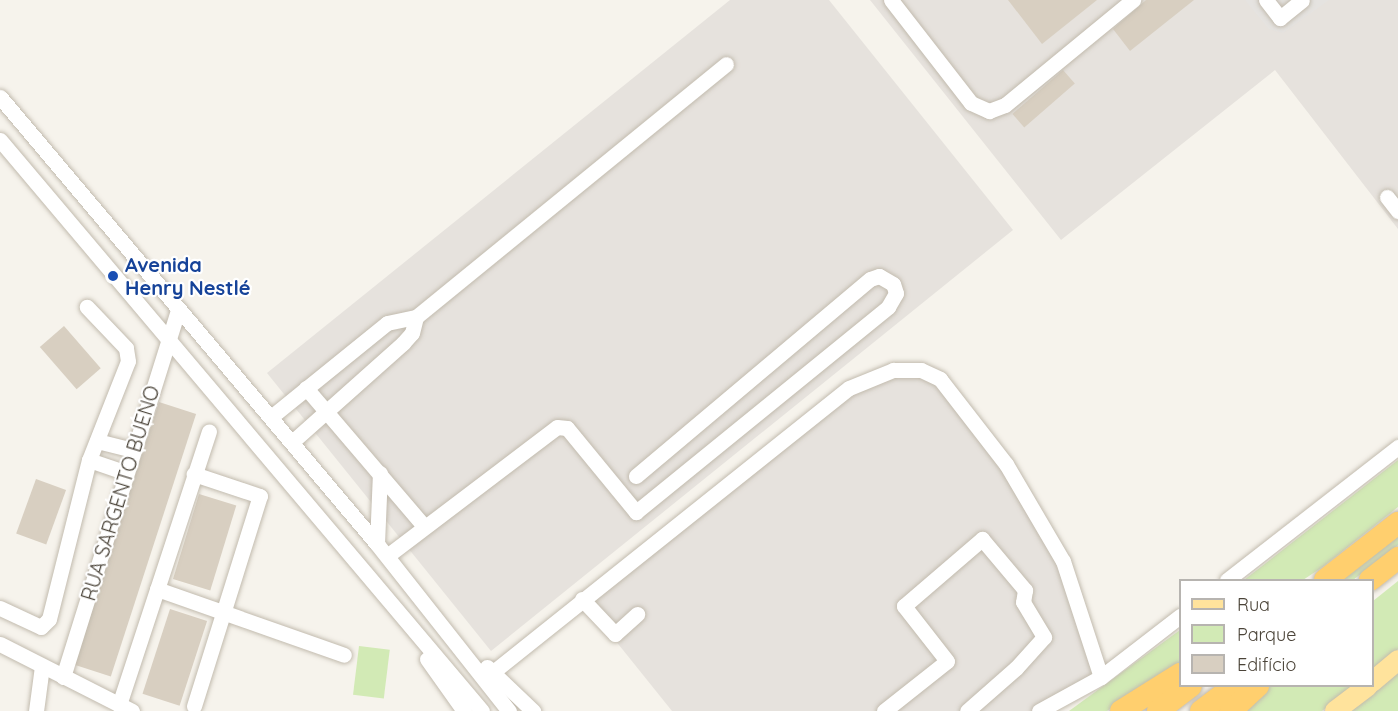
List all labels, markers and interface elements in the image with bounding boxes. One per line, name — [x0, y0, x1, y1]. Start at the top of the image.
place label: Avenida Henry Nestlé — [125, 252, 250, 299]
marker: Avenida Henry Nestlé — [106, 269, 120, 283]
street label: RUA SARGENTO BUENO — [76, 382, 164, 604]
legend — [1179, 579, 1374, 687]
text: Rua — [1237, 593, 1270, 616]
text: Parque — [1237, 623, 1296, 646]
text: Edifício — [1237, 653, 1296, 676]

